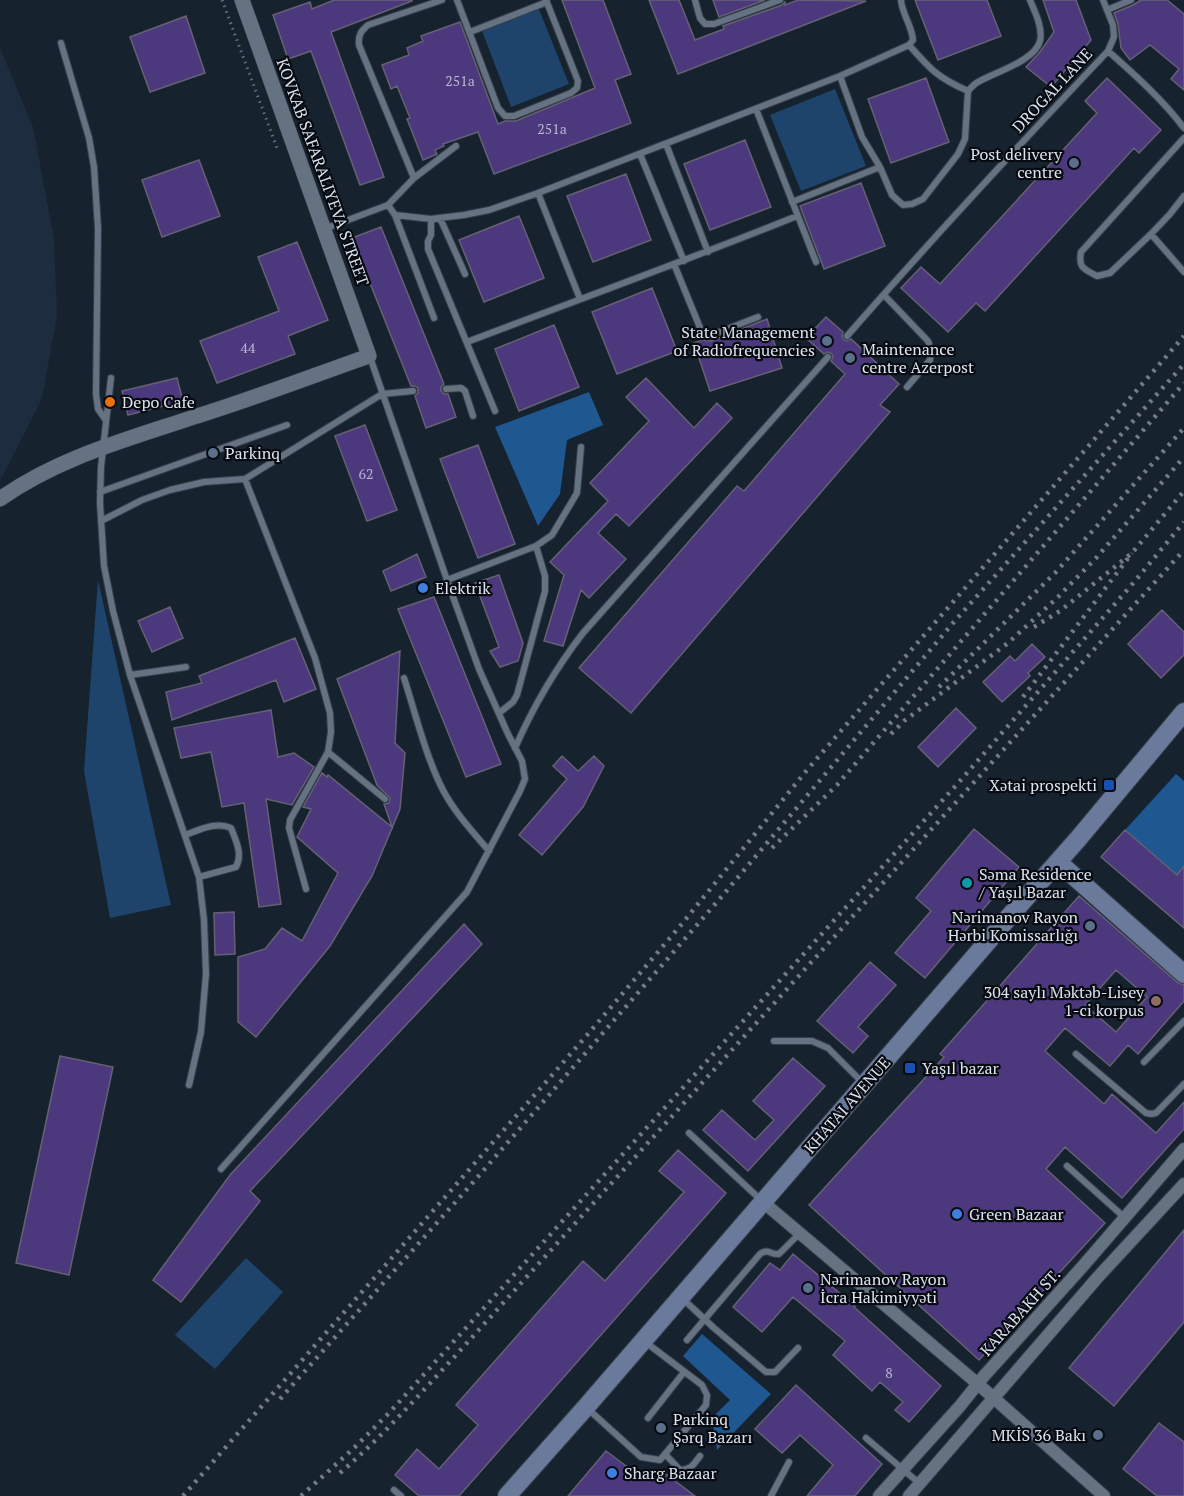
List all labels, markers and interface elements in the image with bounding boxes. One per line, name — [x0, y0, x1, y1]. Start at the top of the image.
street label: DROGAL LANE — [1007, 43, 1097, 137]
street label: KOVKAB SAFARALIYEVA STREET — [272, 55, 375, 289]
house number: 251a — [445, 71, 475, 90]
house number: 251a — [537, 119, 567, 138]
place label: Post delivery centre — [970, 143, 1063, 183]
marker: Post delivery centre — [1067, 156, 1081, 170]
place label: State Management of Radiofrequencies — [674, 321, 815, 361]
marker: State Management of Radiofrequencies — [820, 334, 834, 348]
house number: 44 — [241, 338, 256, 357]
place label: Maintenance centre Azerpost — [862, 338, 974, 378]
marker: Maintenance centre Azerpost — [843, 351, 857, 365]
place label: Depo Cafe — [122, 391, 195, 413]
marker: Depo Cafe — [103, 395, 117, 409]
place label: Parkinq — [225, 442, 280, 464]
marker: Parkinq — [206, 446, 220, 460]
house number: 62 — [359, 464, 373, 483]
place label: Elektrik — [435, 577, 491, 599]
marker: Elektrik — [416, 581, 430, 595]
place label: Xətai prospekti — [989, 774, 1097, 796]
marker: Xətai prospekti — [1102, 778, 1116, 792]
place label: Səma Residence / Yaşıl Bazar — [978, 863, 1092, 903]
marker: Səma Residence / Yaşıl Bazar — [960, 876, 974, 890]
place label: Nərimanov Rayon Hərbi Komissarlığı — [948, 906, 1078, 946]
marker: Nərimanov Rayon Hərbi Komissarlığı — [1083, 919, 1097, 933]
place label: 304 saylı Məktəb-Lisey 1-ci korpus — [984, 981, 1145, 1021]
marker: 304 saylı Məktəb-Lisey 1-ci korpus — [1149, 994, 1163, 1008]
street label: KHATAI AVENUE — [799, 1052, 895, 1158]
place label: Yaşıl bazar — [922, 1057, 1000, 1079]
marker: Yaşıl bazar — [903, 1061, 917, 1075]
place label: Green Bazaar — [969, 1203, 1065, 1225]
marker: Green Bazaar — [950, 1207, 964, 1221]
street label: KARABAKH ST. — [975, 1263, 1065, 1361]
place label: Nərimanov Rayon İcra Hakimiyyəti — [820, 1268, 947, 1308]
marker: Nərimanov Rayon İcra Hakimiyyəti — [801, 1281, 815, 1295]
house number: 8 — [885, 1363, 893, 1382]
place label: Parkinq Şərq Bazarı — [673, 1408, 752, 1448]
marker: Parkinq Şərq Bazarı — [654, 1421, 668, 1435]
place label: MKİS 36 Bakı — [992, 1424, 1086, 1446]
marker: MKİS 36 Bakı — [1091, 1428, 1105, 1442]
place label: Sharg Bazaar — [624, 1462, 717, 1484]
marker: Sharg Bazaar — [605, 1466, 619, 1480]

